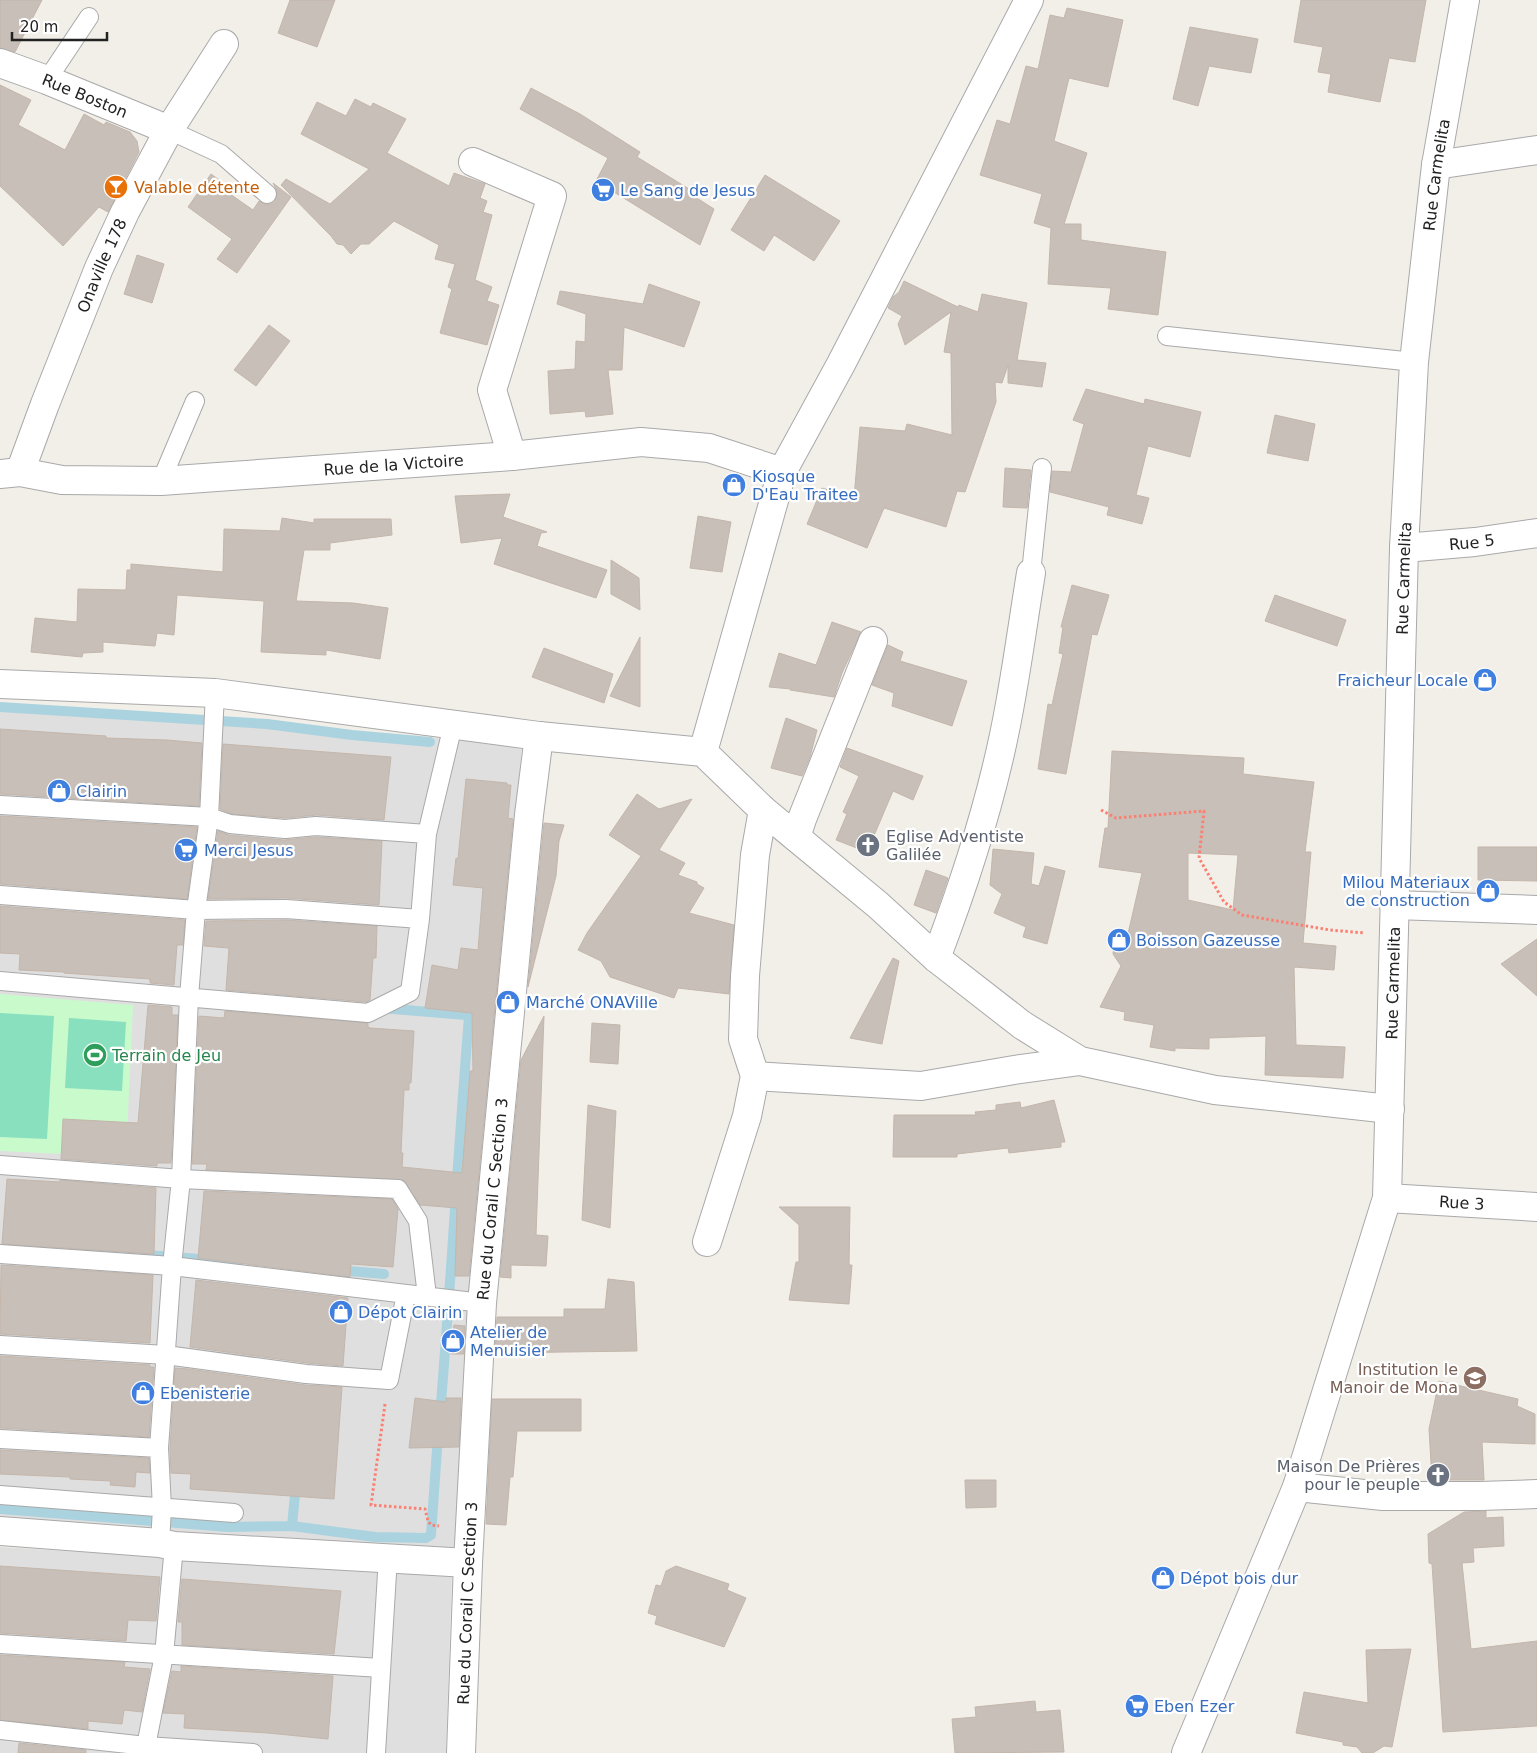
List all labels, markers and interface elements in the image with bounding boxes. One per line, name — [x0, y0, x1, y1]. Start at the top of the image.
scale bar — [12, 10, 108, 42]
text: 20 m — [20, 18, 58, 36]
street label: Rue Boston — [39, 70, 131, 122]
street label: Rue Carmelita — [1419, 117, 1453, 232]
bar icon: Valable détente — [103, 174, 129, 200]
supermarket icon: Le Sang de Jesus — [590, 177, 616, 203]
place label: Valable détente — [134, 178, 260, 197]
place label: Le Sang de Jesus — [620, 181, 755, 200]
street label: Onaville 178 — [73, 215, 130, 315]
street label: Rue de la Victoire — [323, 450, 464, 479]
place label: Kiosque D'Eau Traitee — [752, 467, 858, 504]
shop icon: Kiosque D'Eau Traitee — [721, 472, 747, 498]
street label: Rue Carmelita — [1392, 521, 1415, 635]
street label: Rue 5 — [1448, 530, 1496, 554]
shop icon: Fraicheur Locale — [1472, 667, 1498, 693]
place label: Fraicheur Locale — [1337, 671, 1468, 690]
shop icon: Clairin — [46, 778, 72, 804]
place label: Clairin — [76, 782, 127, 801]
place label: Eglise Adventiste Galilée — [886, 827, 1024, 864]
church icon: Eglise Adventiste Galilée — [855, 832, 881, 858]
supermarket icon: Merci Jesus — [173, 837, 199, 863]
place label: Merci Jesus — [204, 841, 294, 860]
place label: Milou Materiaux de construction — [1342, 873, 1470, 910]
shop icon: Milou Materiaux de construction — [1475, 878, 1501, 904]
street label: Rue Carmelita — [1382, 926, 1404, 1040]
shop icon: Boisson Gazeusse — [1106, 927, 1132, 953]
place label: Boisson Gazeusse — [1136, 931, 1280, 950]
shop icon: Marché ONAVille — [495, 989, 521, 1015]
place label: Marché ONAVille — [526, 993, 658, 1012]
sports icon: Terrain de Jeu — [82, 1042, 108, 1068]
place label: Terrain de Jeu — [111, 1046, 221, 1065]
street label: Rue du Corail C Section 3 — [473, 1097, 511, 1301]
street label: Rue 3 — [1439, 1192, 1485, 1213]
shop icon: Dépot Clairin — [328, 1299, 354, 1325]
place label: Dépot Clairin — [358, 1303, 463, 1322]
place label: Atelier de Menuisier — [470, 1323, 548, 1360]
shop icon: Atelier de Menuisier — [440, 1328, 466, 1354]
place label: Institution le Manoir de Mona — [1330, 1360, 1458, 1397]
school or university icon: Institution le Manoir de Mona — [1462, 1365, 1488, 1391]
shop icon: Ebenisterie — [130, 1380, 156, 1406]
place label: Ebenisterie — [160, 1384, 250, 1403]
place label: Maison De Prières pour le peuple — [1277, 1457, 1420, 1494]
church icon: Maison De Prières pour le peuple — [1425, 1462, 1451, 1488]
street label: Rue du Corail C Section 3 — [453, 1501, 481, 1705]
shop icon: Dépot bois dur — [1150, 1565, 1176, 1591]
place label: Dépot bois dur — [1180, 1569, 1299, 1588]
supermarket icon: Eben Ezer — [1124, 1693, 1150, 1719]
place label: Eben Ezer — [1154, 1697, 1235, 1716]

